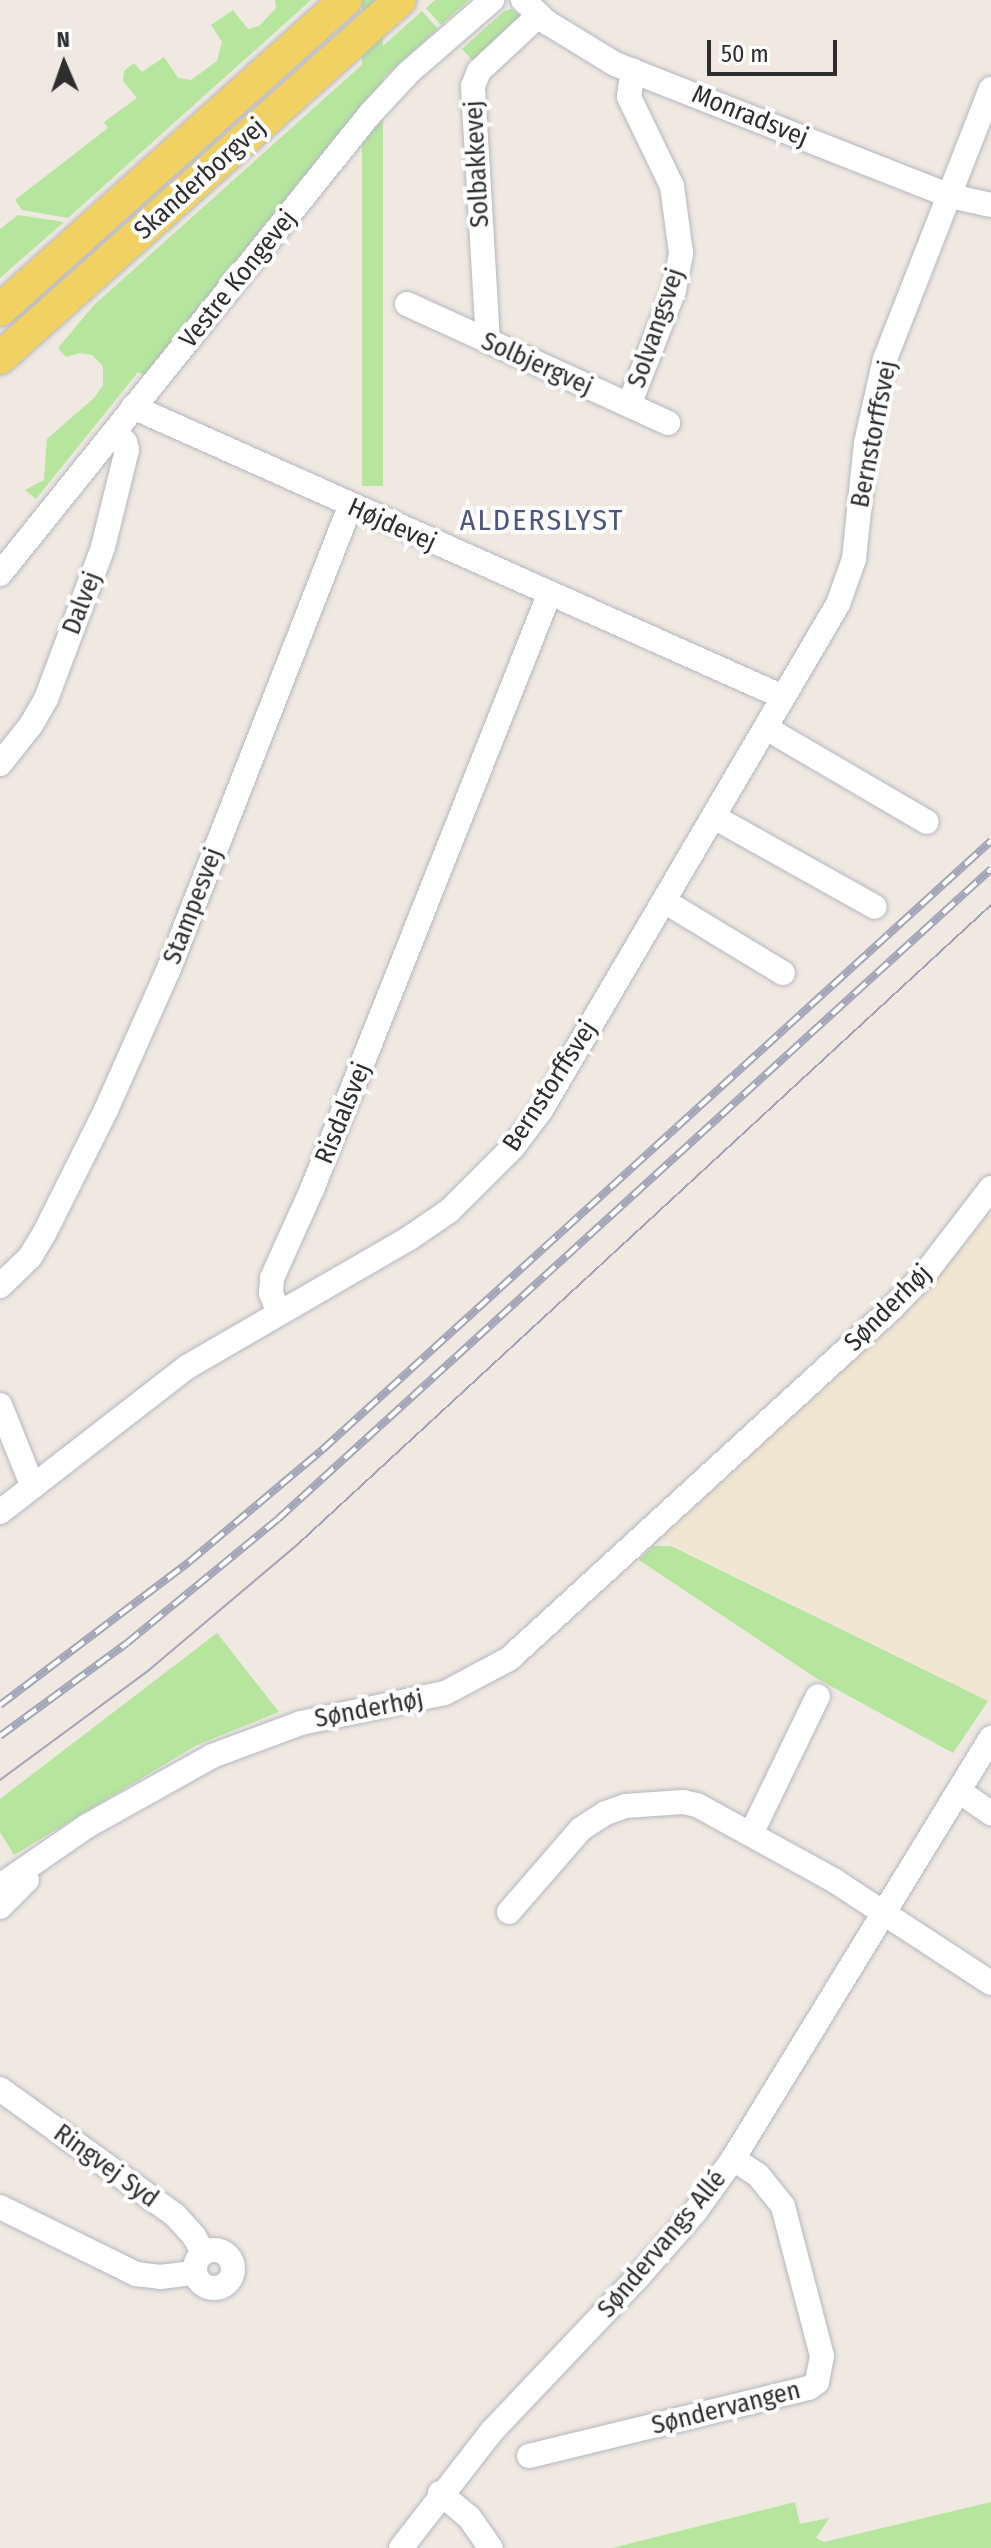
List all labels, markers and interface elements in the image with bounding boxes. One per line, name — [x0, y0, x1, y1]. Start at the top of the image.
north arrow — [24, 24, 104, 104]
scale bar — [711, 24, 841, 74]
text: N — [56, 26, 70, 53]
text: 50 m — [721, 40, 769, 68]
street label: Monradsvej — [687, 79, 813, 153]
street label: Solbakkevej — [458, 100, 496, 228]
street label: Skanderborgvej — [128, 112, 272, 246]
street label: Vestre Kongevej — [173, 204, 303, 354]
street label: Solvangsvej — [621, 264, 691, 392]
street label: Solbjergvej — [477, 326, 597, 402]
street label: Bernstorffsvej — [844, 358, 904, 510]
street label: Højdevej — [343, 492, 441, 558]
district label: ALDERSLYST — [460, 502, 624, 538]
street label: Dalvej — [56, 567, 108, 639]
street label: Stampesvej — [157, 843, 229, 969]
street label: Bernstorffsvej — [496, 1015, 604, 1157]
street label: Risdalsvej — [309, 1058, 377, 1168]
street label: Sønderhøj — [838, 1258, 938, 1358]
street label: Sønderhøj — [312, 1683, 426, 1735]
street label: Ringvej Syd — [48, 2118, 164, 2214]
street label: Søndervangs Allé — [591, 2164, 733, 2324]
street label: Søndervangen — [648, 2374, 804, 2442]

